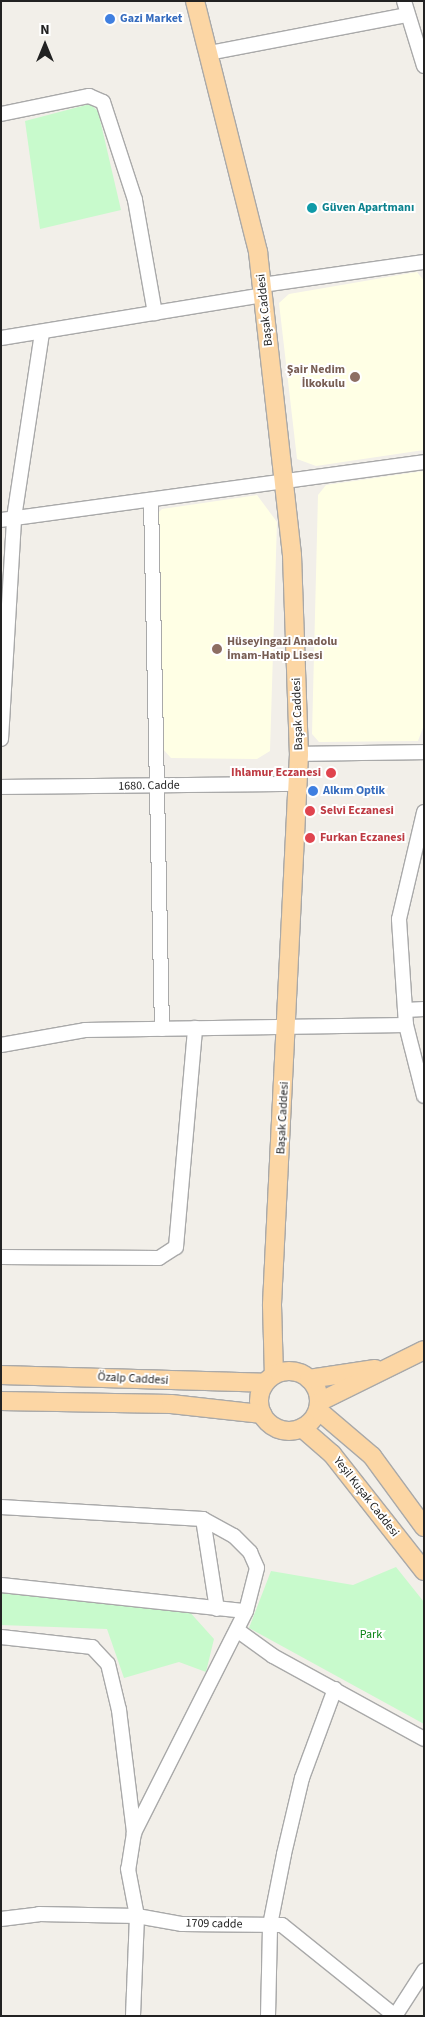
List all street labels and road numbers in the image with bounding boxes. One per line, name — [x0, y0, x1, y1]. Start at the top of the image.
street label: Başak Caddesi — [254, 273, 276, 347]
street label: Başak Caddesi — [290, 677, 306, 751]
street label: 1680. Cadde — [118, 778, 180, 794]
street label: Başak Caddesi — [274, 1081, 292, 1155]
street label: Özalp Caddesi — [97, 1370, 169, 1388]
street label: Yeşil Kuşak Caddesi — [330, 1454, 402, 1540]
street label: 1709 cadde — [185, 1916, 243, 1932]

